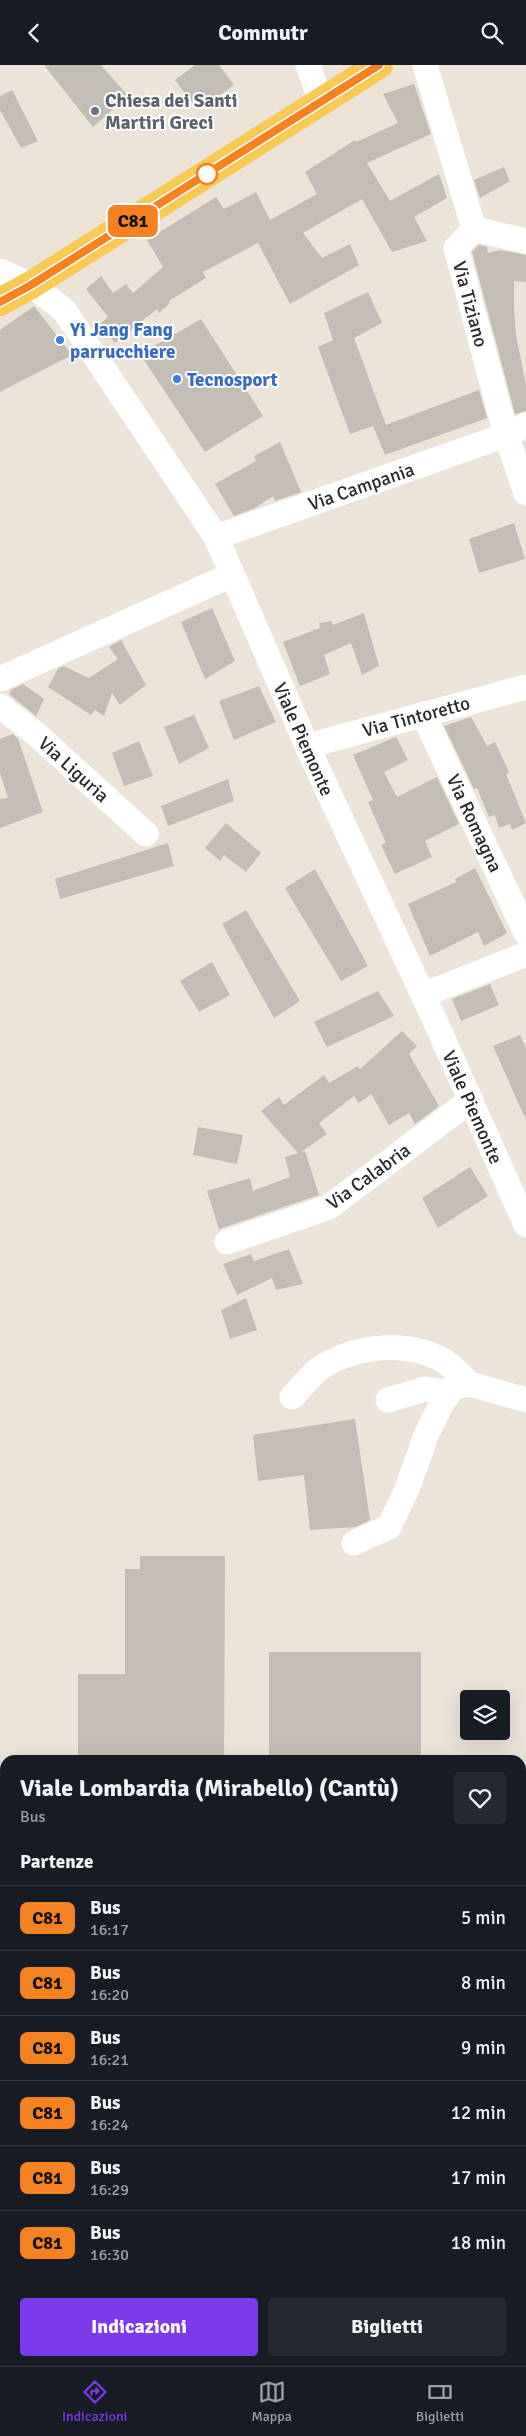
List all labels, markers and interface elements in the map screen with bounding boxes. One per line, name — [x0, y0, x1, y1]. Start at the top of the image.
icon: back — [20, 19, 48, 47]
text: Commutr — [218, 19, 308, 46]
icon: search — [478, 19, 506, 47]
place label: Chiesa dei Santi Martiri Greci — [105, 89, 237, 135]
marker: Chiesa dei Santi Martiri Greci — [89, 105, 101, 117]
unlabelled marker — [196, 163, 218, 185]
line badge: C81 — [104, 205, 162, 237]
text: C81 — [118, 210, 148, 232]
street label: Via Tiziano — [447, 259, 493, 350]
place label: Yi Jang Fang parrucchiere — [69, 318, 175, 364]
marker: Yi Jang Fang parrucchiere — [54, 334, 66, 346]
place label: Tecnosport — [187, 368, 278, 392]
marker: Tecnosport — [171, 373, 183, 385]
street label: Via Campania — [305, 458, 418, 516]
street label: Viale Piemonte — [267, 679, 339, 800]
street label: Via Tintoretto — [360, 691, 473, 743]
street label: Via Liguria — [33, 732, 114, 808]
street label: Via Romagna — [441, 770, 507, 876]
street label: Viale Piemonte — [436, 1047, 508, 1168]
street label: Via Calabria — [322, 1138, 415, 1215]
map controls — [460, 1690, 510, 1740]
button: layers — [460, 1690, 510, 1740]
button: heart — [454, 1772, 506, 1824]
text: Viale Lombardia (Mirabello) (Cantù) — [20, 1773, 399, 1803]
text: Bus — [20, 1807, 45, 1827]
text: Partenze — [20, 1850, 93, 1874]
text: Bus — [90, 1896, 121, 1920]
text: 5 min — [461, 1906, 506, 1930]
text: C81 — [32, 1907, 63, 1929]
text: 16:17 — [90, 1920, 129, 1940]
text: Bus — [90, 1961, 121, 1985]
text: 8 min — [461, 1971, 506, 1995]
text: C81 — [32, 1972, 63, 1994]
text: 16:20 — [90, 1985, 129, 2005]
text: Bus — [90, 2026, 121, 2050]
text: 9 min — [461, 2036, 506, 2060]
text: C81 — [32, 2037, 63, 2059]
text: 16:21 — [90, 2050, 129, 2070]
text: Bus — [90, 2091, 121, 2115]
text: 12 min — [451, 2101, 506, 2125]
text: C81 — [32, 2102, 63, 2124]
text: 16:24 — [90, 2115, 129, 2135]
text: Bus — [90, 2156, 121, 2180]
text: 17 min — [451, 2166, 506, 2190]
text: C81 — [32, 2167, 63, 2189]
text: 16:29 — [90, 2180, 129, 2200]
text: Bus — [90, 2221, 121, 2245]
text: 18 min — [451, 2231, 506, 2255]
text: C81 — [32, 2232, 63, 2254]
text: 16:30 — [90, 2245, 129, 2265]
button: Indicazioni — [20, 2298, 258, 2356]
button: Biglietti — [268, 2298, 506, 2356]
tab: Indicazioni — [62, 2378, 127, 2425]
tab: Mappa — [251, 2378, 292, 2425]
tab: Biglietti — [416, 2378, 464, 2425]

